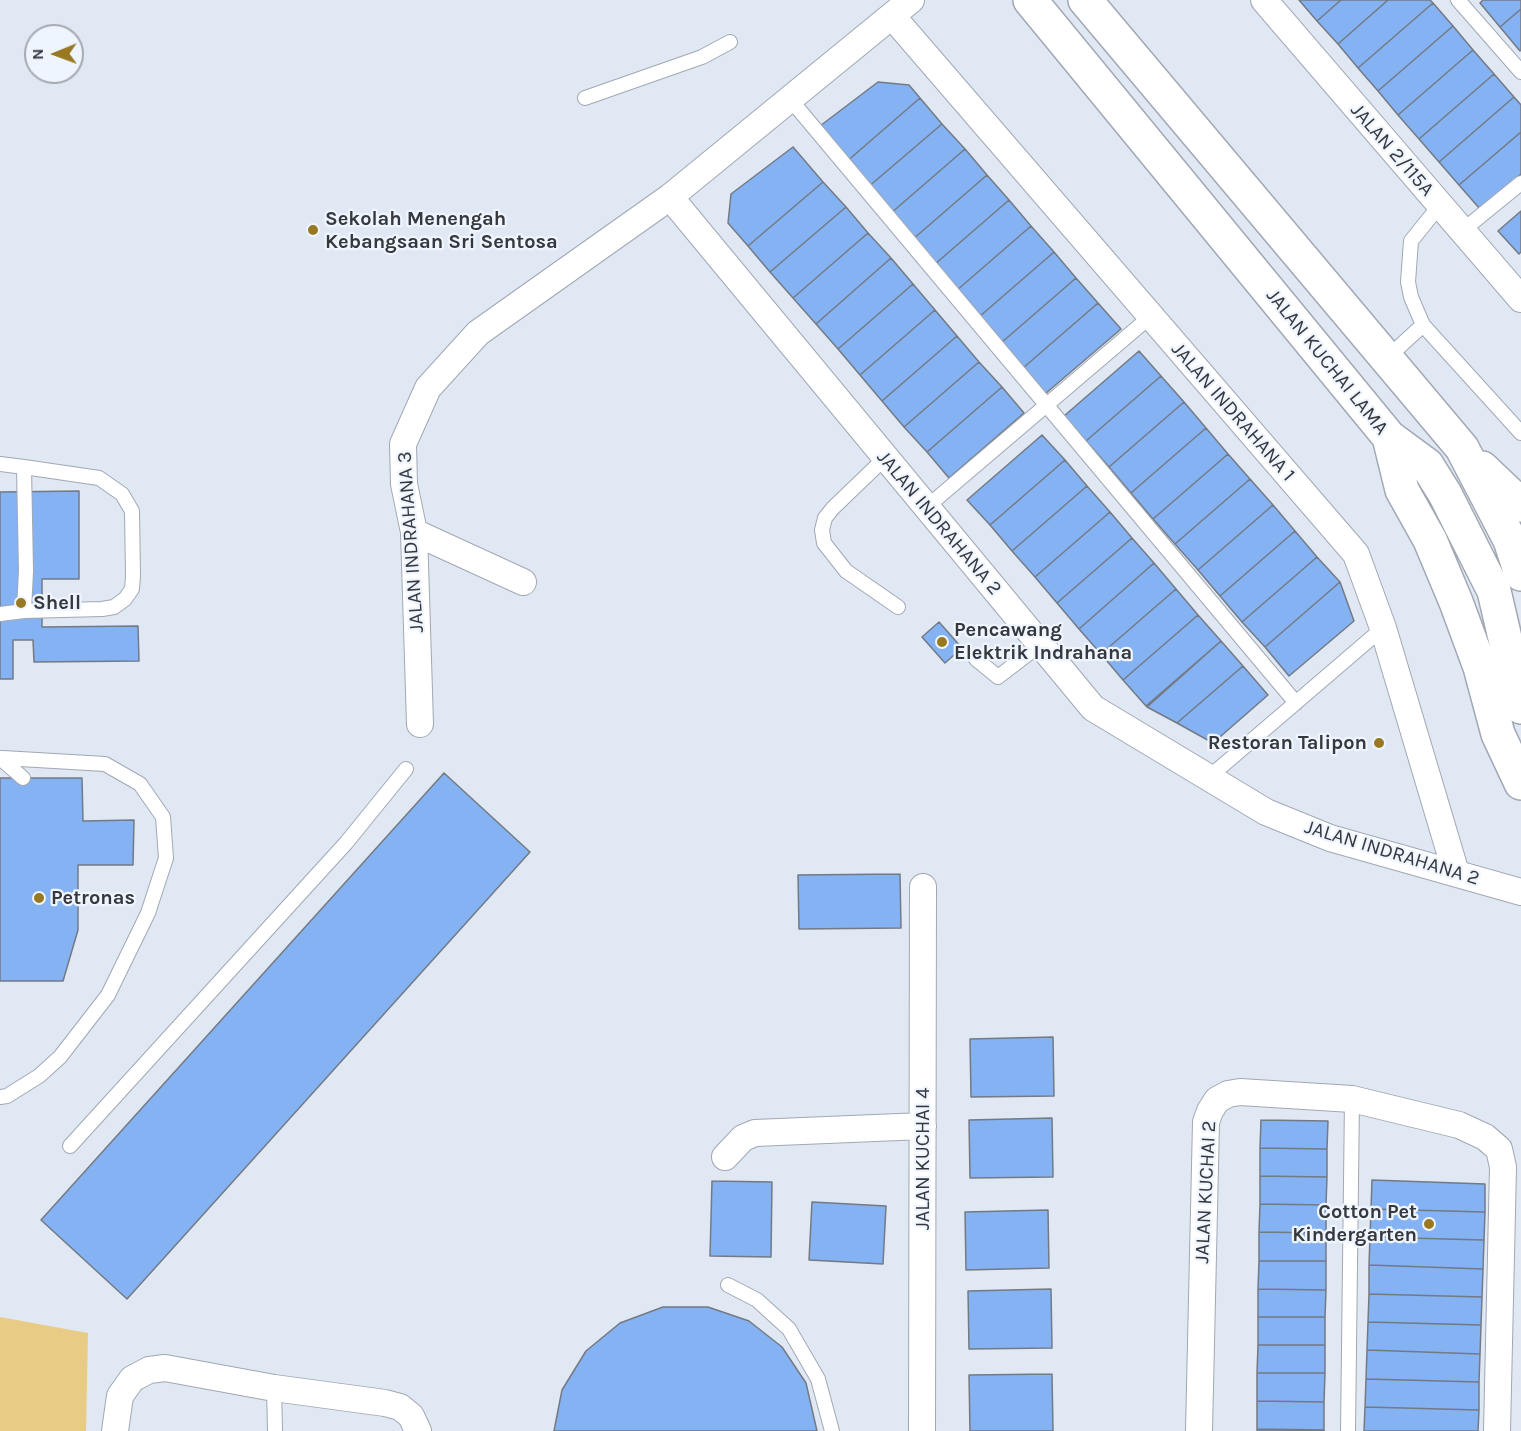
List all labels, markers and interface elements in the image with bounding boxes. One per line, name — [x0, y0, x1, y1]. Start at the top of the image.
north arrow — [24, 24, 84, 84]
text: N — [28, 48, 47, 60]
street label: JALAN 2/115A — [1345, 99, 1439, 201]
place label: Sekolah Menengah Kebangsaan Sri Sentosa — [325, 207, 558, 254]
marker: Sekolah Menengah Kebangsaan Sri Sentosa — [306, 223, 320, 237]
street label: JALAN KUCHAI LAMA — [1261, 284, 1393, 440]
street label: JALAN INDRAHANA 1 — [1166, 338, 1300, 486]
street label: JALAN INDRAHANA 2 — [872, 446, 1006, 600]
street label: JALAN INDRAHANA 3 — [393, 451, 429, 633]
place label: Shell — [33, 591, 81, 615]
marker: Shell — [14, 596, 28, 610]
place label: Pencawang Elektrik Indrahana — [954, 618, 1132, 665]
marker: Pencawang Elektrik Indrahana — [935, 635, 949, 649]
place label: Restoran Talipon — [1208, 731, 1367, 755]
marker: Restoran Talipon — [1372, 736, 1386, 750]
street label: JALAN INDRAHANA 2 — [1302, 815, 1482, 891]
place label: Petronas — [51, 886, 135, 910]
marker: Petronas — [32, 891, 46, 905]
street label: JALAN KUCHAI 4 — [911, 1088, 935, 1230]
street label: JALAN KUCHAI 2 — [1190, 1120, 1222, 1264]
place label: Cotton Pet Kindergarten — [1292, 1200, 1417, 1247]
marker: Cotton Pet Kindergarten — [1422, 1217, 1436, 1231]

